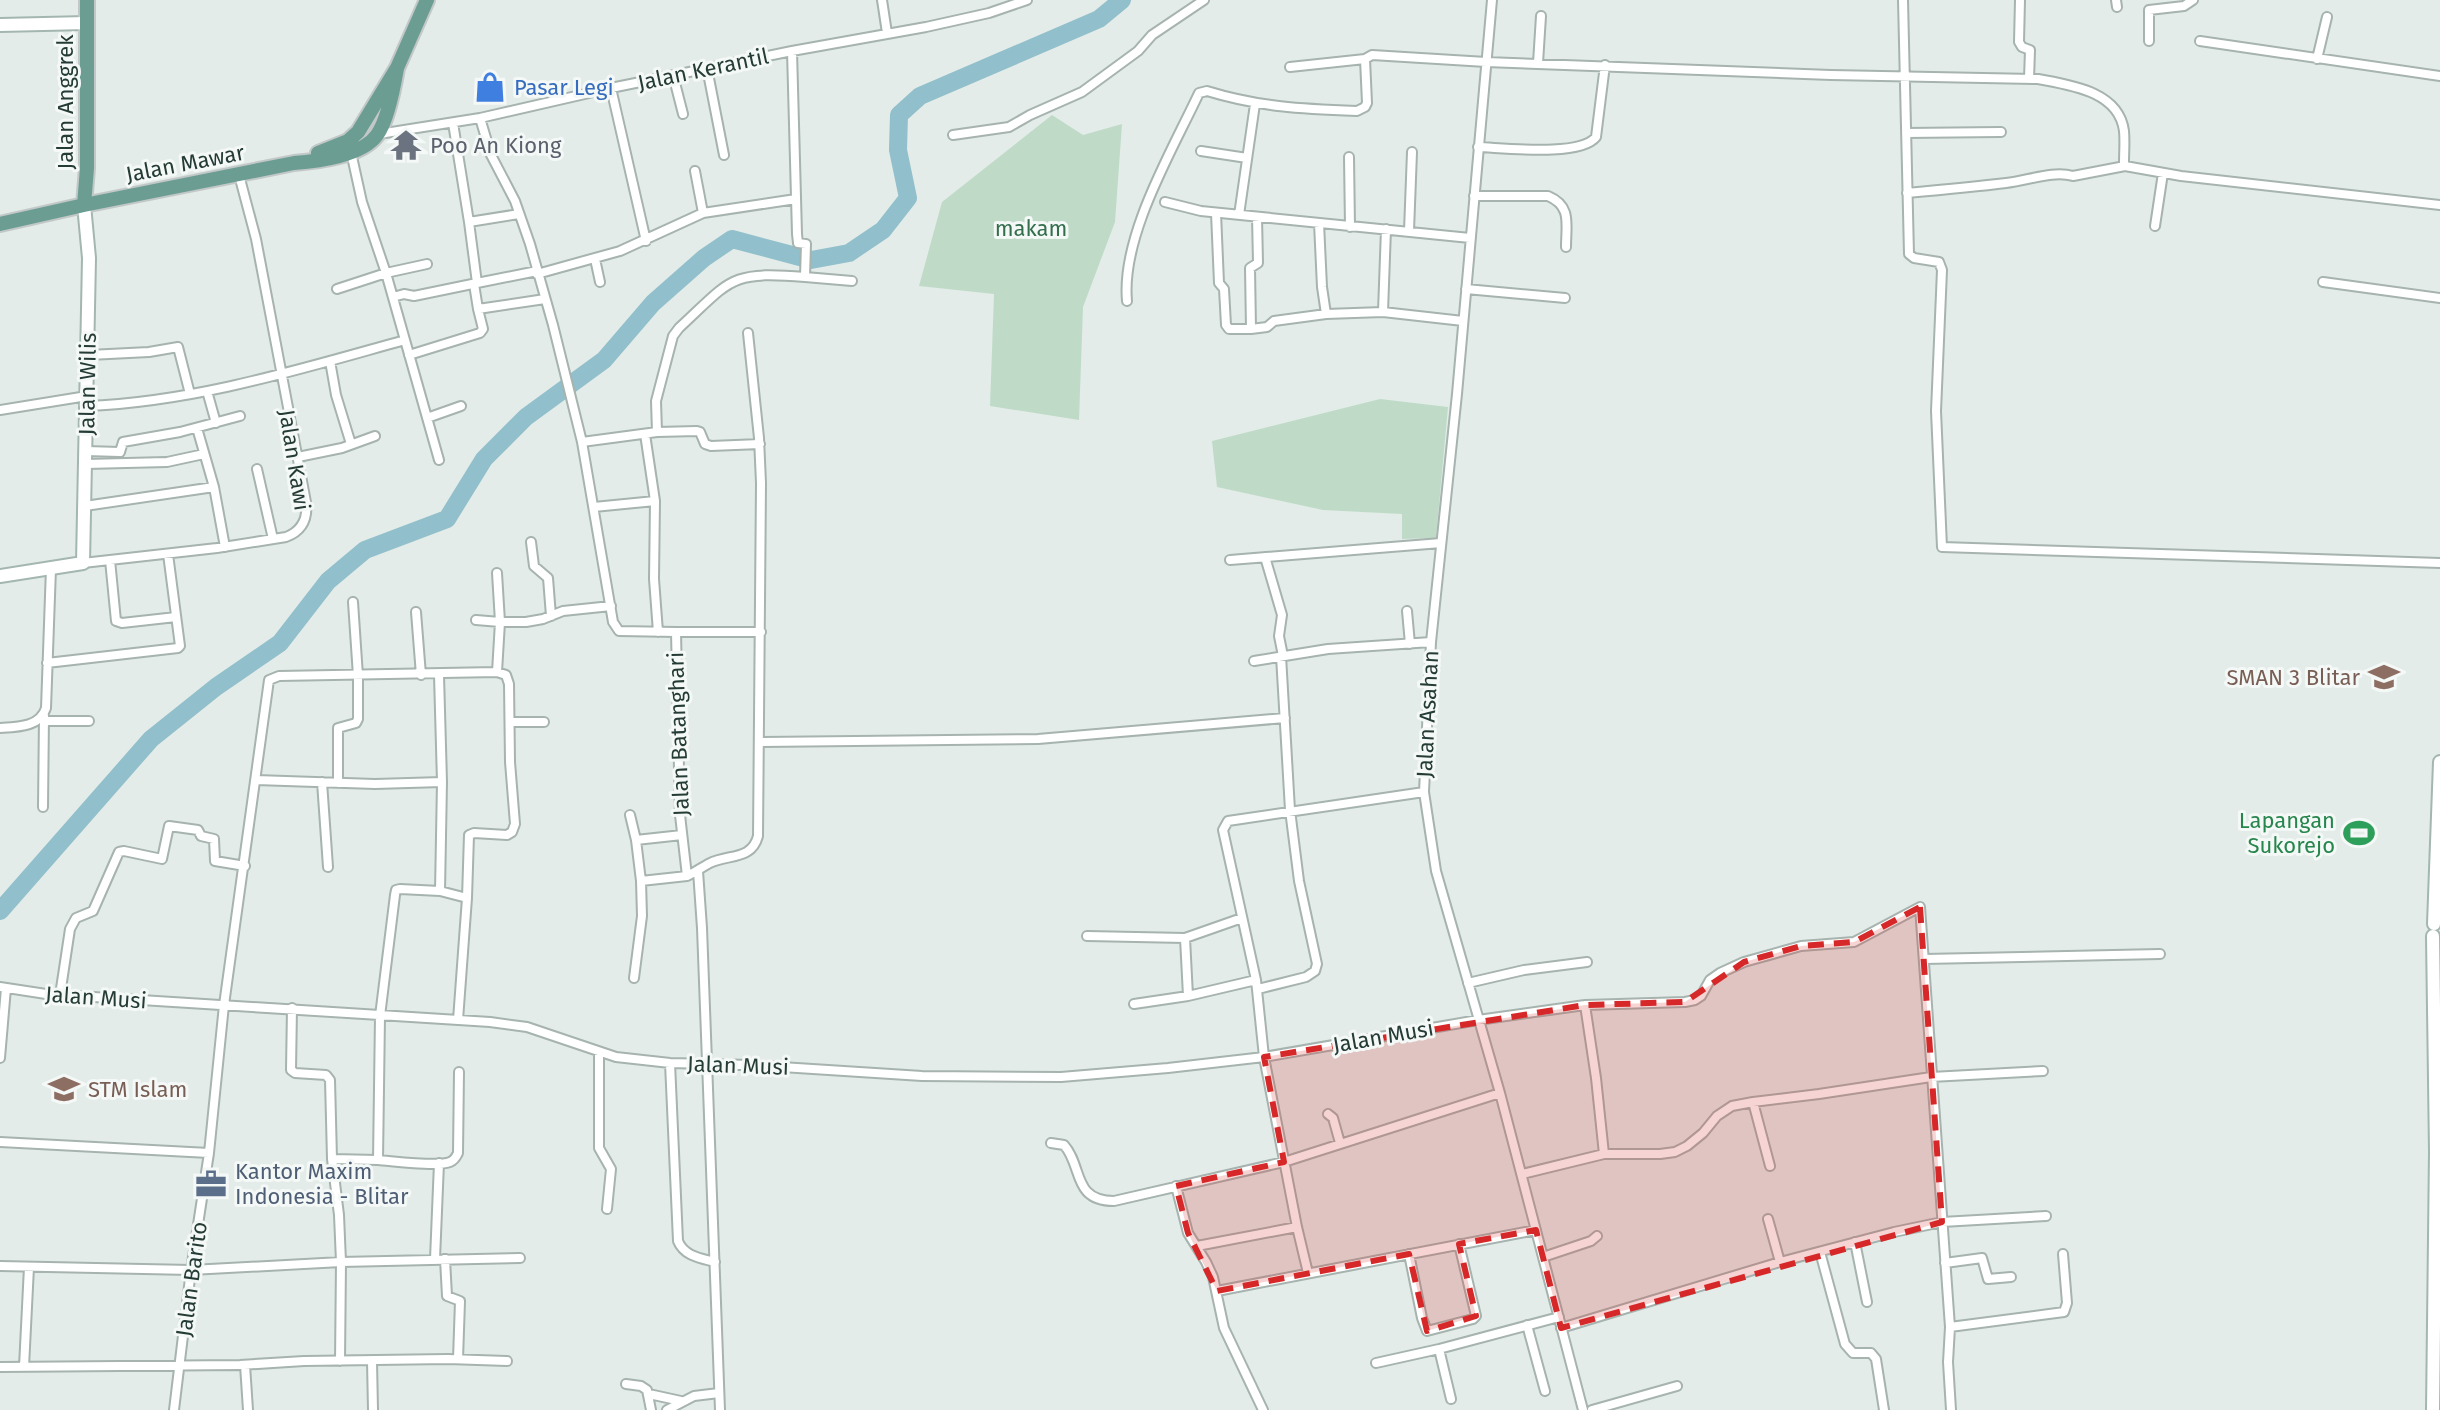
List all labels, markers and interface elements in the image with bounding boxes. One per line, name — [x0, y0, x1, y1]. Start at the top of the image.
street label: Jalan Anggrek — [52, 34, 79, 169]
street label: Jalan Kerantil — [635, 42, 771, 97]
shop icon: Pasar Legi — [473, 70, 507, 104]
place label: Pasar Legi — [514, 74, 614, 101]
temple icon: Poo An Kiong — [389, 128, 423, 162]
place label: Poo An Kiong — [430, 132, 562, 159]
street label: Jalan Mawar — [123, 139, 247, 188]
park label: makam — [995, 215, 1067, 242]
street label: Jalan Wilis — [73, 332, 102, 436]
street label: Jalan Kawi — [273, 408, 316, 513]
street label: Jalan Asahan — [1411, 649, 1444, 779]
street label: Jalan Batanghari — [662, 651, 695, 817]
school or university icon: SMAN 3 Blitar — [2367, 660, 2401, 694]
place label: SMAN 3 Blitar — [2227, 664, 2361, 691]
place label: Lapangan Sukorejo — [2239, 807, 2335, 859]
sports icon: Lapangan Sukorejo — [2342, 816, 2376, 850]
street label: Jalan Musi — [44, 980, 148, 1015]
street label: Jalan Musi — [1331, 1014, 1436, 1059]
street label: Jalan Musi — [687, 1050, 789, 1081]
school or university icon: STM Islam — [47, 1072, 81, 1106]
place label: STM Islam — [88, 1076, 187, 1103]
place label: Kantor Maxim Indonesia - Blitar — [235, 1158, 409, 1210]
office icon: Kantor Maxim Indonesia - Blitar — [194, 1167, 228, 1201]
street label: Jalan Barito — [170, 1220, 213, 1338]

